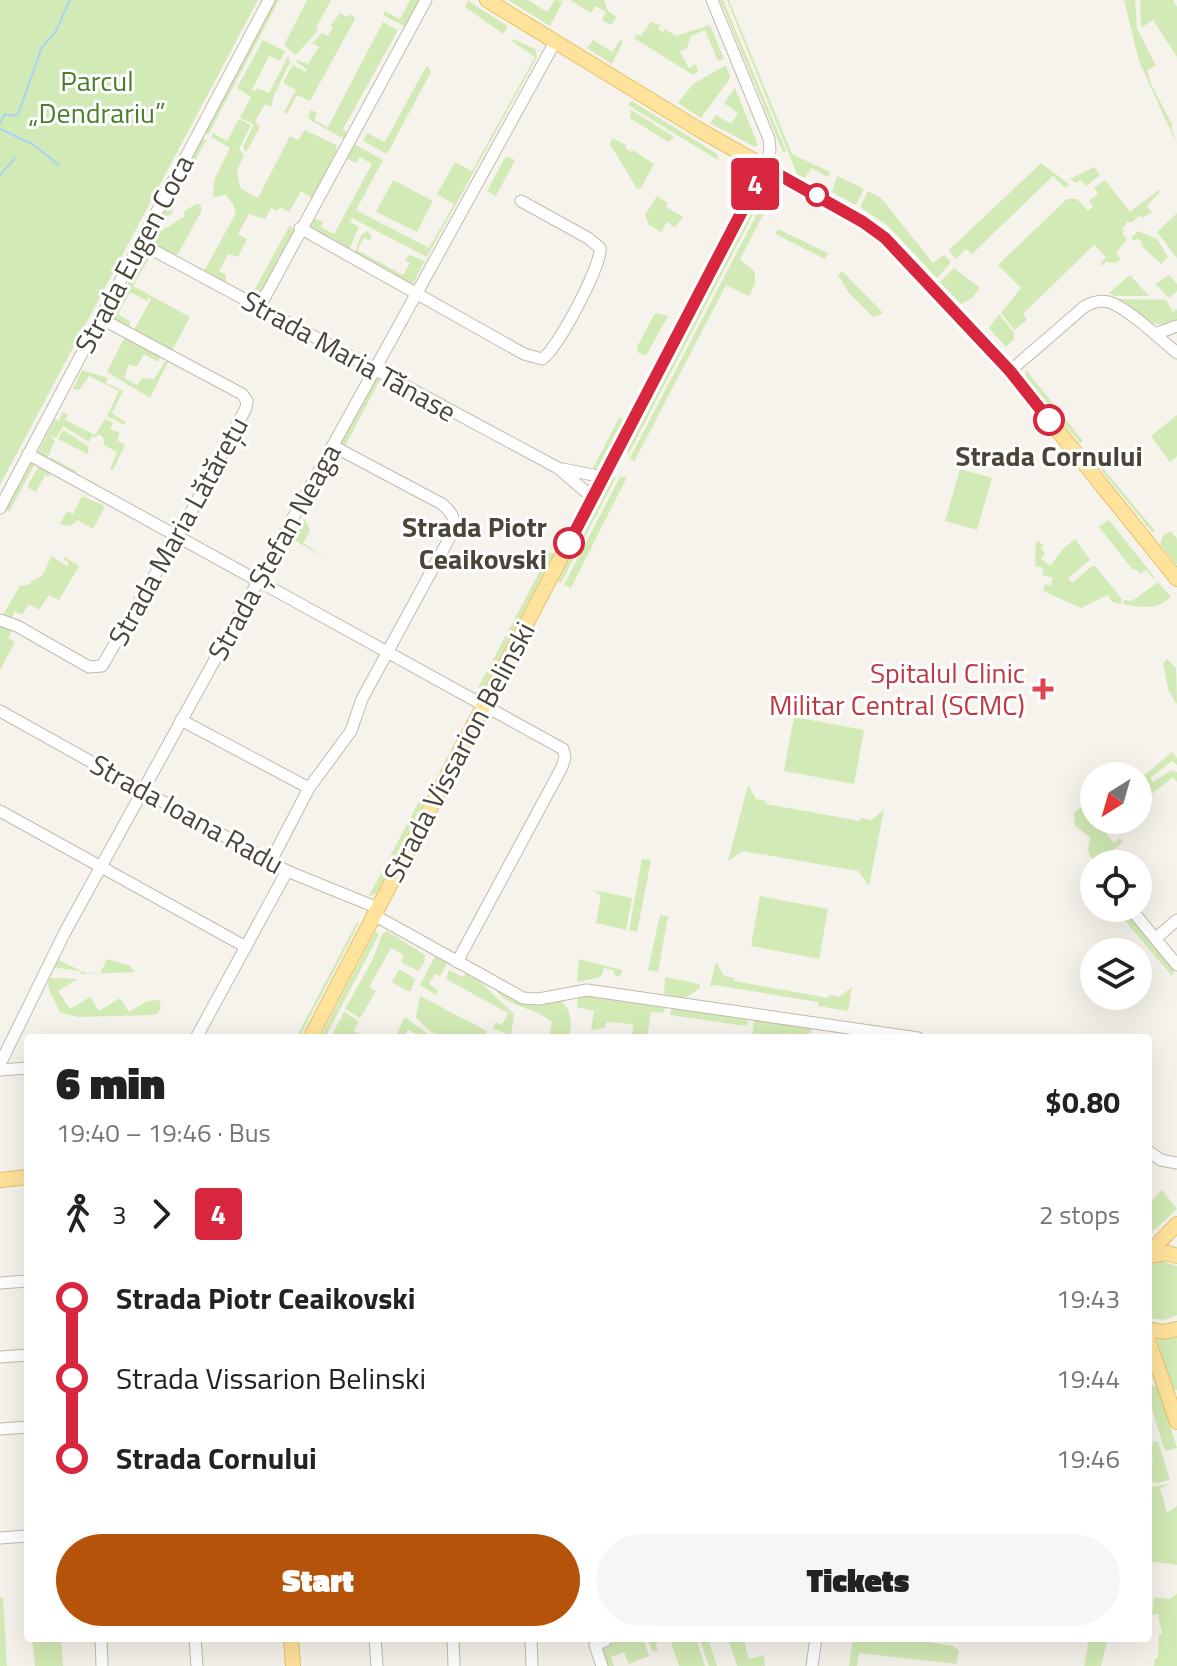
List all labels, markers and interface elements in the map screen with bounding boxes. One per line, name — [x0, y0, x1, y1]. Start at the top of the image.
park label: Parcul „Dendrariu” — [28, 59, 166, 134]
street label: Strada Eugen Coca — [63, 147, 204, 361]
line badge: 4 — [729, 158, 781, 210]
text: 4 — [747, 162, 763, 205]
unlabelled marker — [806, 184, 828, 206]
street label: Strada Maria Tănase — [234, 279, 464, 432]
marker: Strada Cornului — [1034, 405, 1064, 435]
street label: Strada Maria Lătărețu — [97, 408, 259, 653]
place label: Strada Cornului — [955, 434, 1143, 477]
street label: Strada Ștefan Neaga — [196, 435, 351, 668]
place label: Strada Piotr Ceaikovski — [402, 505, 547, 580]
marker: Strada Piotr Ceaikovski — [554, 528, 584, 558]
street label: Strada Vissarion Belinski — [372, 614, 545, 890]
place label: Spitalul Clinic Militar Central (SCMC) — [769, 651, 1025, 726]
marker: Spitalul Clinic Militar Central (SCMC) — [1032, 678, 1054, 700]
street label: Strada Ioana Radu — [83, 743, 292, 885]
north arrow — [1080, 762, 1152, 834]
map controls — [1080, 762, 1152, 1010]
button: locate — [1080, 850, 1152, 922]
button: layers — [1080, 938, 1152, 1010]
text: 6 min — [56, 1049, 165, 1116]
text: $0.80 — [1045, 1079, 1120, 1125]
text: 19:40 – 19:46 · Bus — [56, 1113, 271, 1152]
icon: walk — [56, 1192, 100, 1236]
icon: forward — [139, 1192, 183, 1236]
text: 4 — [211, 1192, 226, 1235]
text: 3 — [112, 1195, 127, 1234]
text: 2 stops — [1039, 1195, 1120, 1234]
text: Strada Piotr Ceaikovski — [116, 1275, 416, 1321]
text: 19:43 — [1056, 1279, 1120, 1318]
text: Strada Vissarion Belinski — [116, 1355, 426, 1401]
text: 19:44 — [1056, 1359, 1120, 1398]
text: Strada Cornului — [116, 1435, 317, 1481]
text: 19:46 — [1056, 1439, 1120, 1478]
button: Start — [56, 1534, 580, 1626]
button: Tickets — [596, 1534, 1120, 1626]

